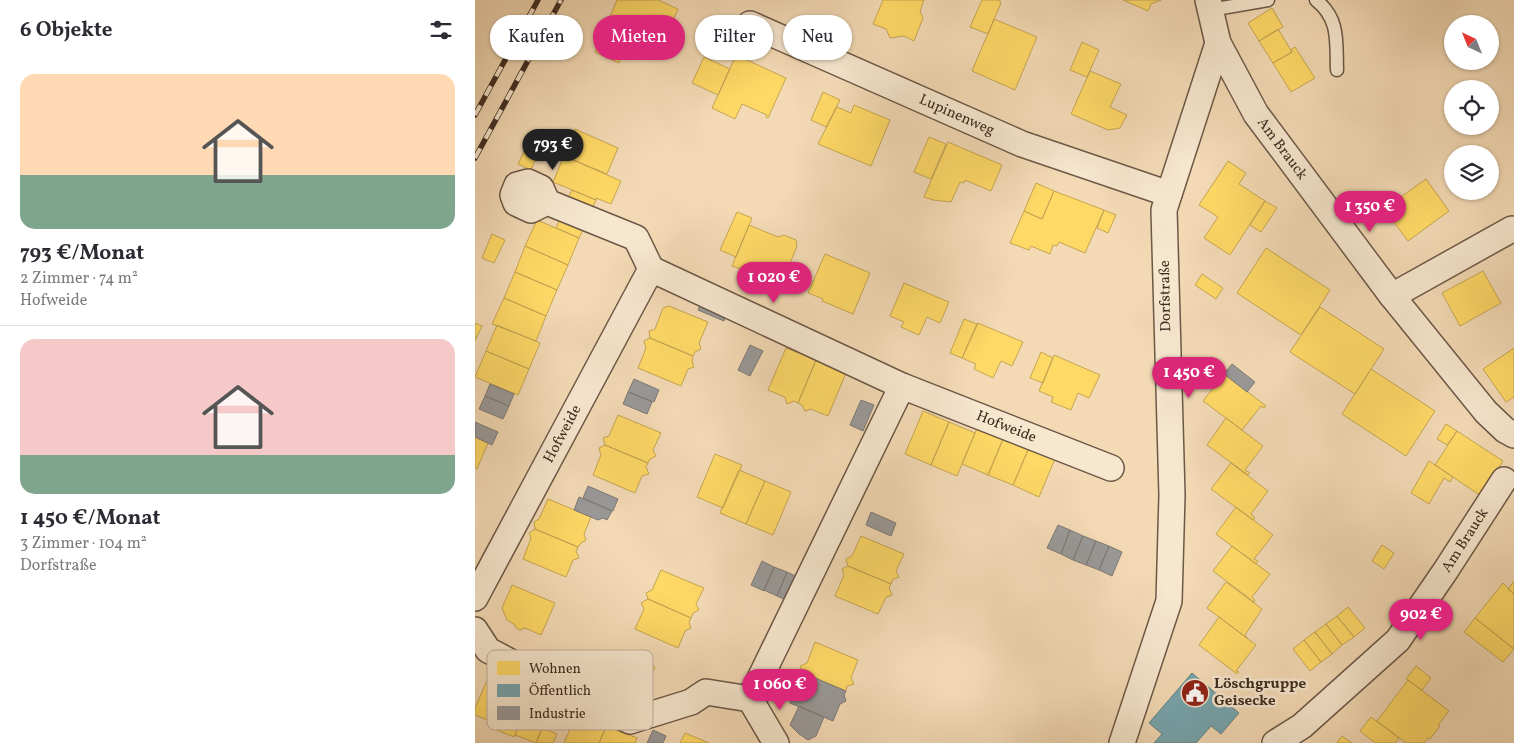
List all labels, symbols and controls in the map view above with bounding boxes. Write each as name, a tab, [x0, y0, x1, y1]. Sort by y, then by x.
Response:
chip: Kaufen	[490, 15, 583, 60]
chip: Mieten	[593, 15, 685, 60]
chip: Filter	[695, 15, 773, 60]
chip: Neu	[783, 15, 852, 60]
north arrow	[1444, 15, 1499, 70]
map controls	[1444, 15, 1499, 200]
text: 6 Objekte	[20, 16, 113, 45]
icon: filters	[427, 16, 455, 44]
button: locate	[1444, 80, 1499, 135]
street label: Lupinenweg	[916, 89, 998, 141]
icon: home	[193, 106, 283, 196]
street label: Am Brauck	[1252, 113, 1312, 184]
pin: 793 €	[518, 128, 588, 171]
text: 793 €	[533, 134, 573, 156]
button: layers	[1444, 145, 1499, 200]
pin: 1 350 €	[1324, 190, 1416, 233]
text: 1 350 €	[1345, 196, 1395, 218]
text: 793 €/Monat	[20, 239, 144, 268]
street label: Dorfstraße	[1155, 260, 1177, 332]
pin: 1 020 €	[728, 262, 820, 304]
text: 1 020 €	[748, 267, 800, 289]
text: 2 Zimmer · 74 m²	[20, 268, 138, 290]
text: Hofweide	[20, 290, 87, 312]
pin: 1 450 €	[1143, 356, 1235, 399]
text: 1 450 €	[1163, 362, 1215, 384]
icon: home	[193, 372, 283, 462]
street label: Hofweide	[539, 401, 587, 467]
street label: Hofweide	[973, 406, 1039, 448]
text: 1 450 €/Monat	[20, 504, 160, 533]
street label: Am Brauck	[1437, 504, 1494, 577]
text: 3 Zimmer · 104 m²	[20, 533, 147, 555]
text: Dorfstraße	[20, 555, 97, 577]
pin: 902 €	[1386, 598, 1456, 641]
text: 902 €	[1400, 604, 1442, 626]
legend	[487, 650, 653, 730]
text: Wohnen	[529, 660, 581, 679]
pin: 1 060 €	[734, 668, 826, 711]
text: 1 060 €	[753, 674, 807, 696]
place label: Löschgruppe Geisecke	[1214, 674, 1306, 712]
public building icon: Löschgruppe Geisecke	[1180, 678, 1210, 708]
text: Öffentlich	[529, 682, 591, 701]
text: Industrie	[529, 705, 586, 724]

